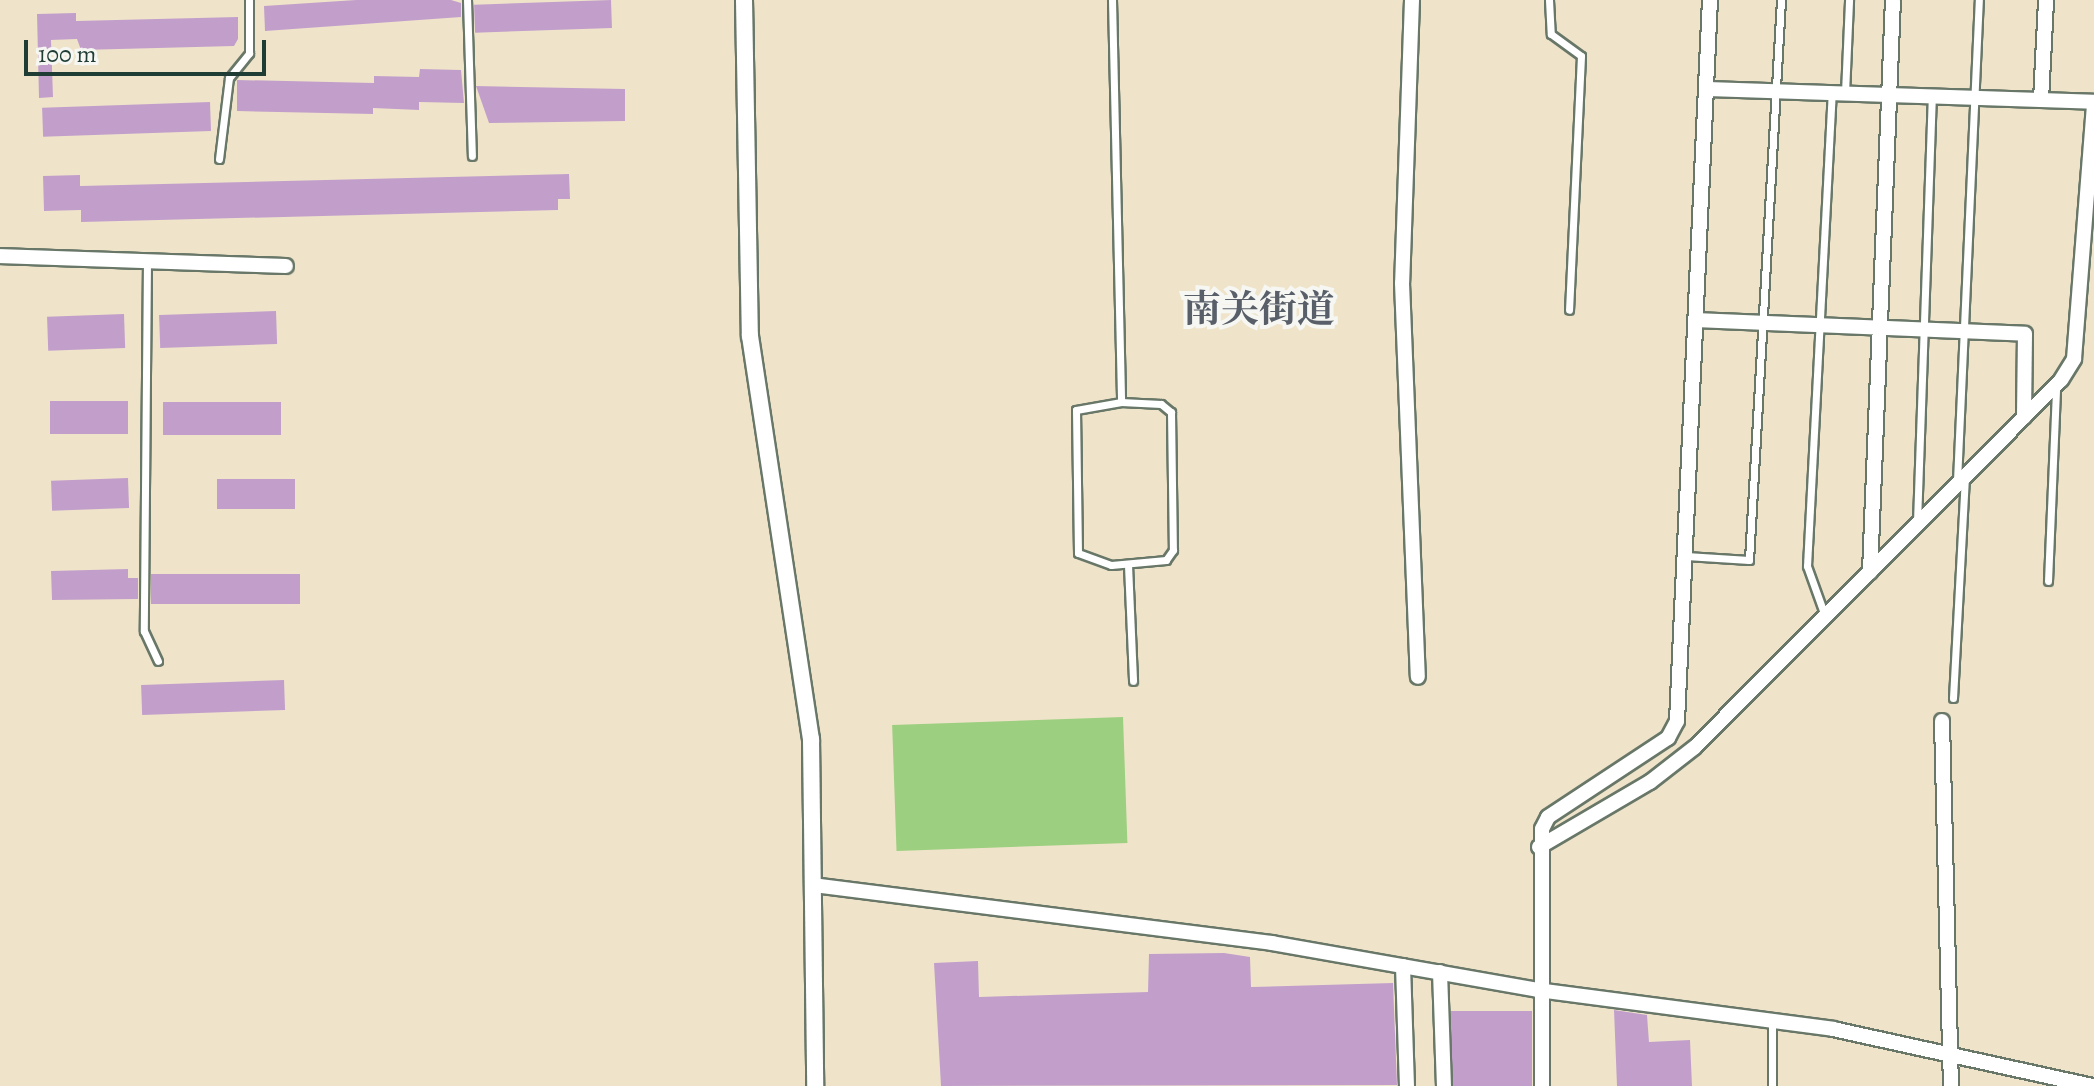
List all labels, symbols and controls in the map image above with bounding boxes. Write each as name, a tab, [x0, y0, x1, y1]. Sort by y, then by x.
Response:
scale bar	[28, 24, 270, 74]
text: 100 m	[38, 38, 97, 70]
district label: 南关街道	[1183, 287, 1335, 333]

